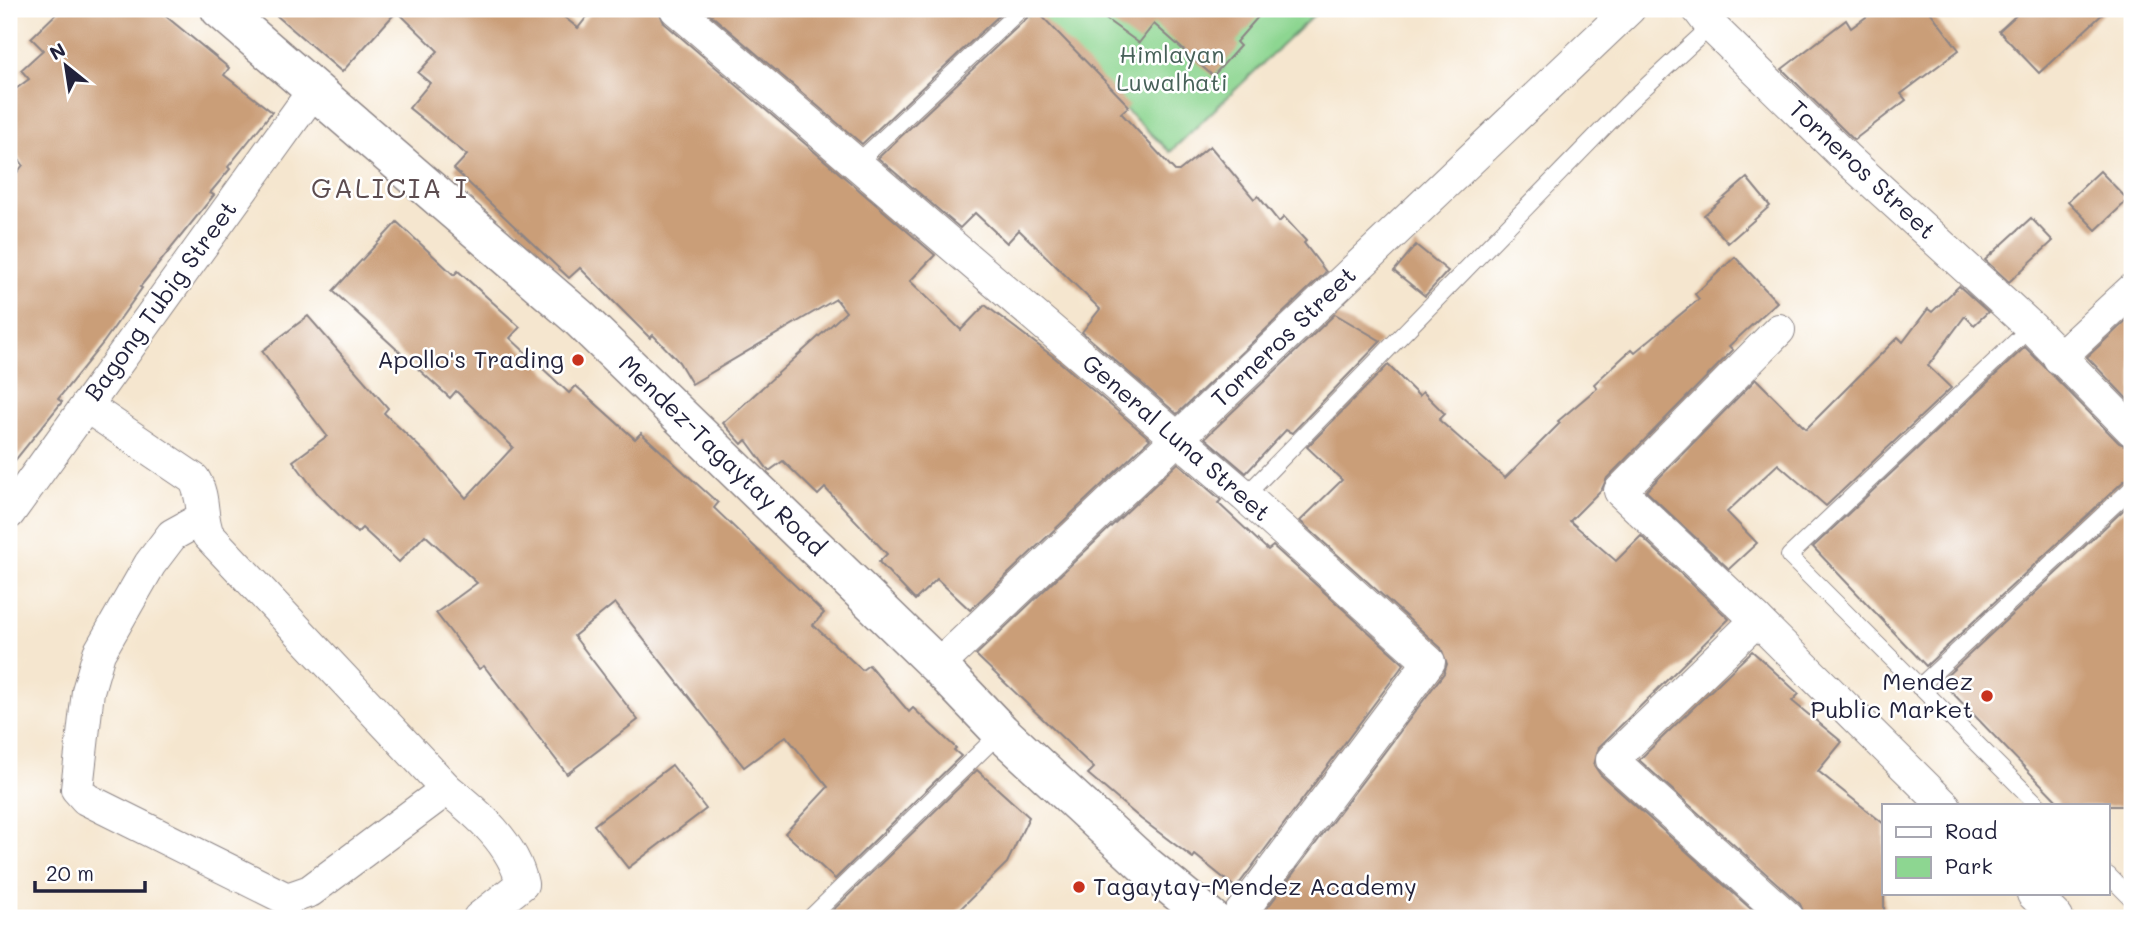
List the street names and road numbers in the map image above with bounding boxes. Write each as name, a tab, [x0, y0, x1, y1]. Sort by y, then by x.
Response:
street label: Torneros Street	[1783, 93, 1943, 245]
street label: Bagong Tubig Street	[77, 194, 243, 406]
street label: Torneros Street	[1204, 259, 1362, 413]
street label: General Luna Street	[1076, 347, 1278, 527]
street label: Mendez-Tagaytay Road	[613, 348, 833, 562]

